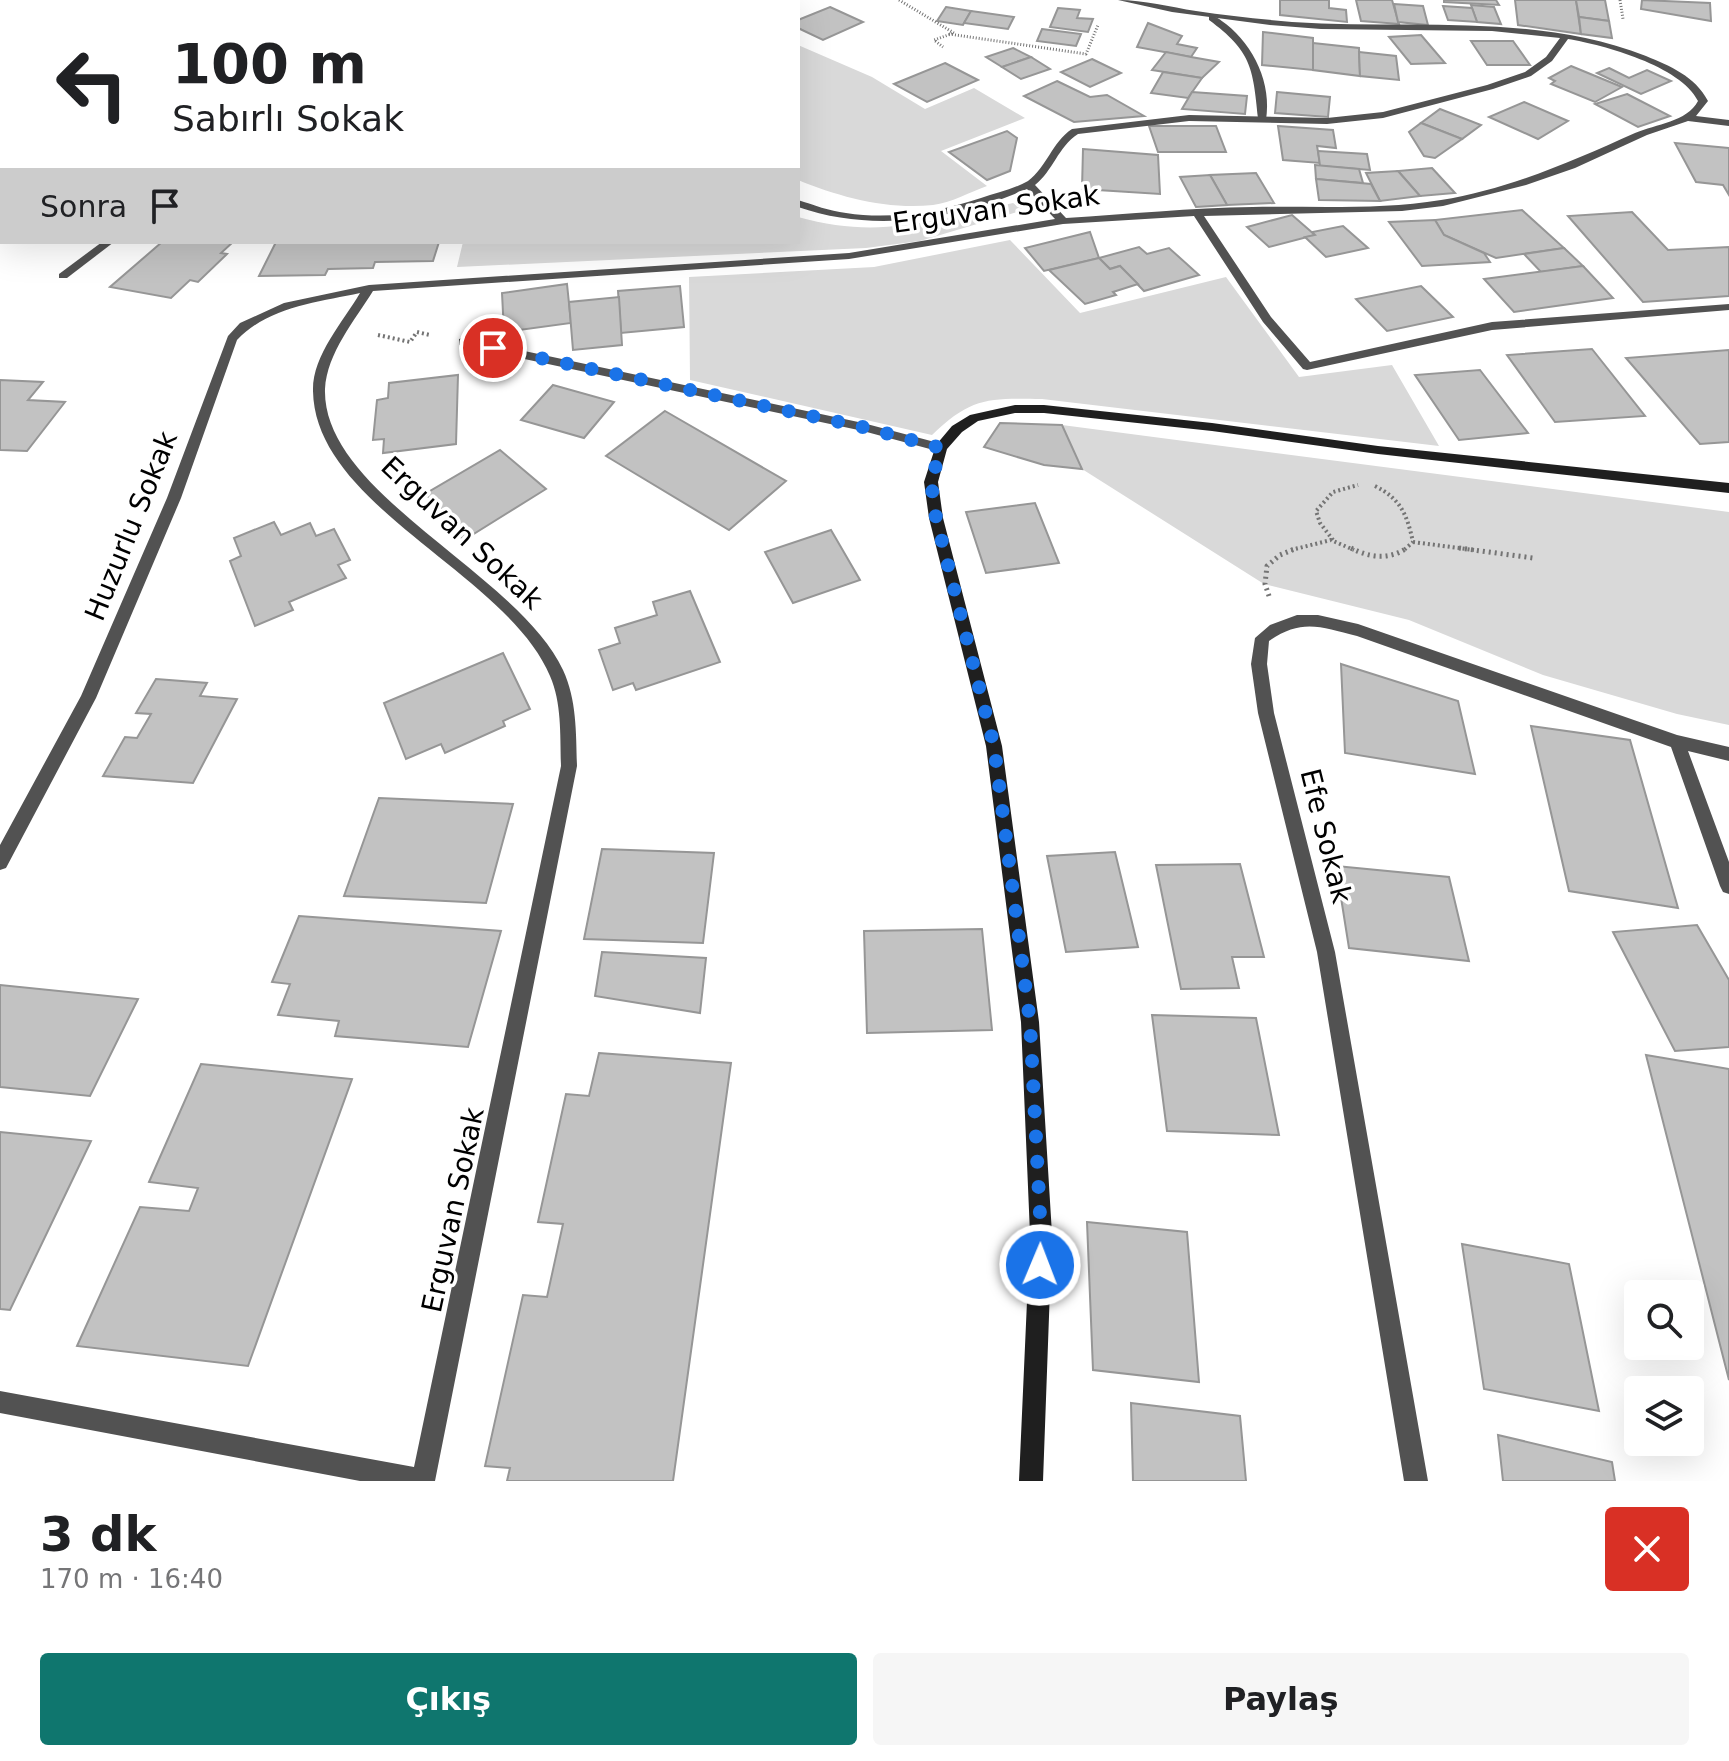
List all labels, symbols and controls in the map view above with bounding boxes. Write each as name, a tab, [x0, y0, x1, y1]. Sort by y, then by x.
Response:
text: 100 m	[172, 31, 367, 96]
icon: left	[40, 32, 144, 136]
text: Sabırlı Sokak	[172, 98, 404, 139]
street label: Erguvan Sokak	[890, 178, 1102, 240]
icon: arrive	[143, 184, 187, 228]
text: Sonra	[40, 189, 127, 224]
pin	[459, 314, 527, 382]
icon: arrive	[471, 326, 515, 370]
street label: Huzurlu Sokak	[78, 426, 184, 625]
street label: Erguvan Sokak	[374, 450, 550, 617]
street label: Efe Sokak	[1293, 765, 1359, 908]
street label: Erguvan Sokak	[415, 1104, 491, 1315]
position arrow	[998, 1223, 1082, 1307]
map controls	[1624, 1280, 1704, 1456]
button: search	[1624, 1280, 1704, 1360]
button: layers	[1624, 1376, 1704, 1456]
text: 3 dk	[40, 1506, 156, 1562]
button: close	[1605, 1507, 1689, 1591]
text: 170 m · 16:40	[40, 1564, 223, 1594]
button: Çıkış	[40, 1653, 857, 1745]
button: Paylaş	[873, 1653, 1689, 1745]

